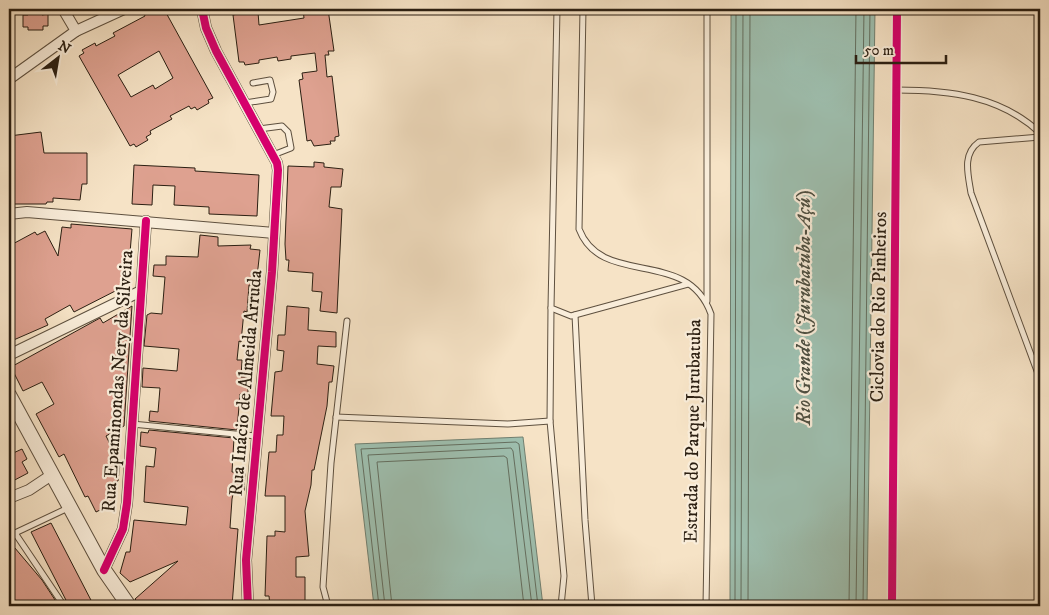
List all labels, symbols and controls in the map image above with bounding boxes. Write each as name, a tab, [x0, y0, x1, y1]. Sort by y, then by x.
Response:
north arrow	[32, 32, 82, 82]
scale bar	[856, 32, 946, 64]
text: N	[55, 37, 74, 59]
text: 50 m	[864, 41, 894, 60]
water label: Rio Grande (Jurubatuba-Açú)	[792, 190, 817, 426]
street label: Ciclovia do Rio Pinheiros	[866, 211, 892, 403]
street label: Rua Epaminondas Nery da Silveira	[97, 249, 139, 513]
street label: Rua Inácio de Almeida Arruda	[225, 269, 267, 497]
street label: Estrada do Parque Jurubatuba	[680, 319, 707, 543]

